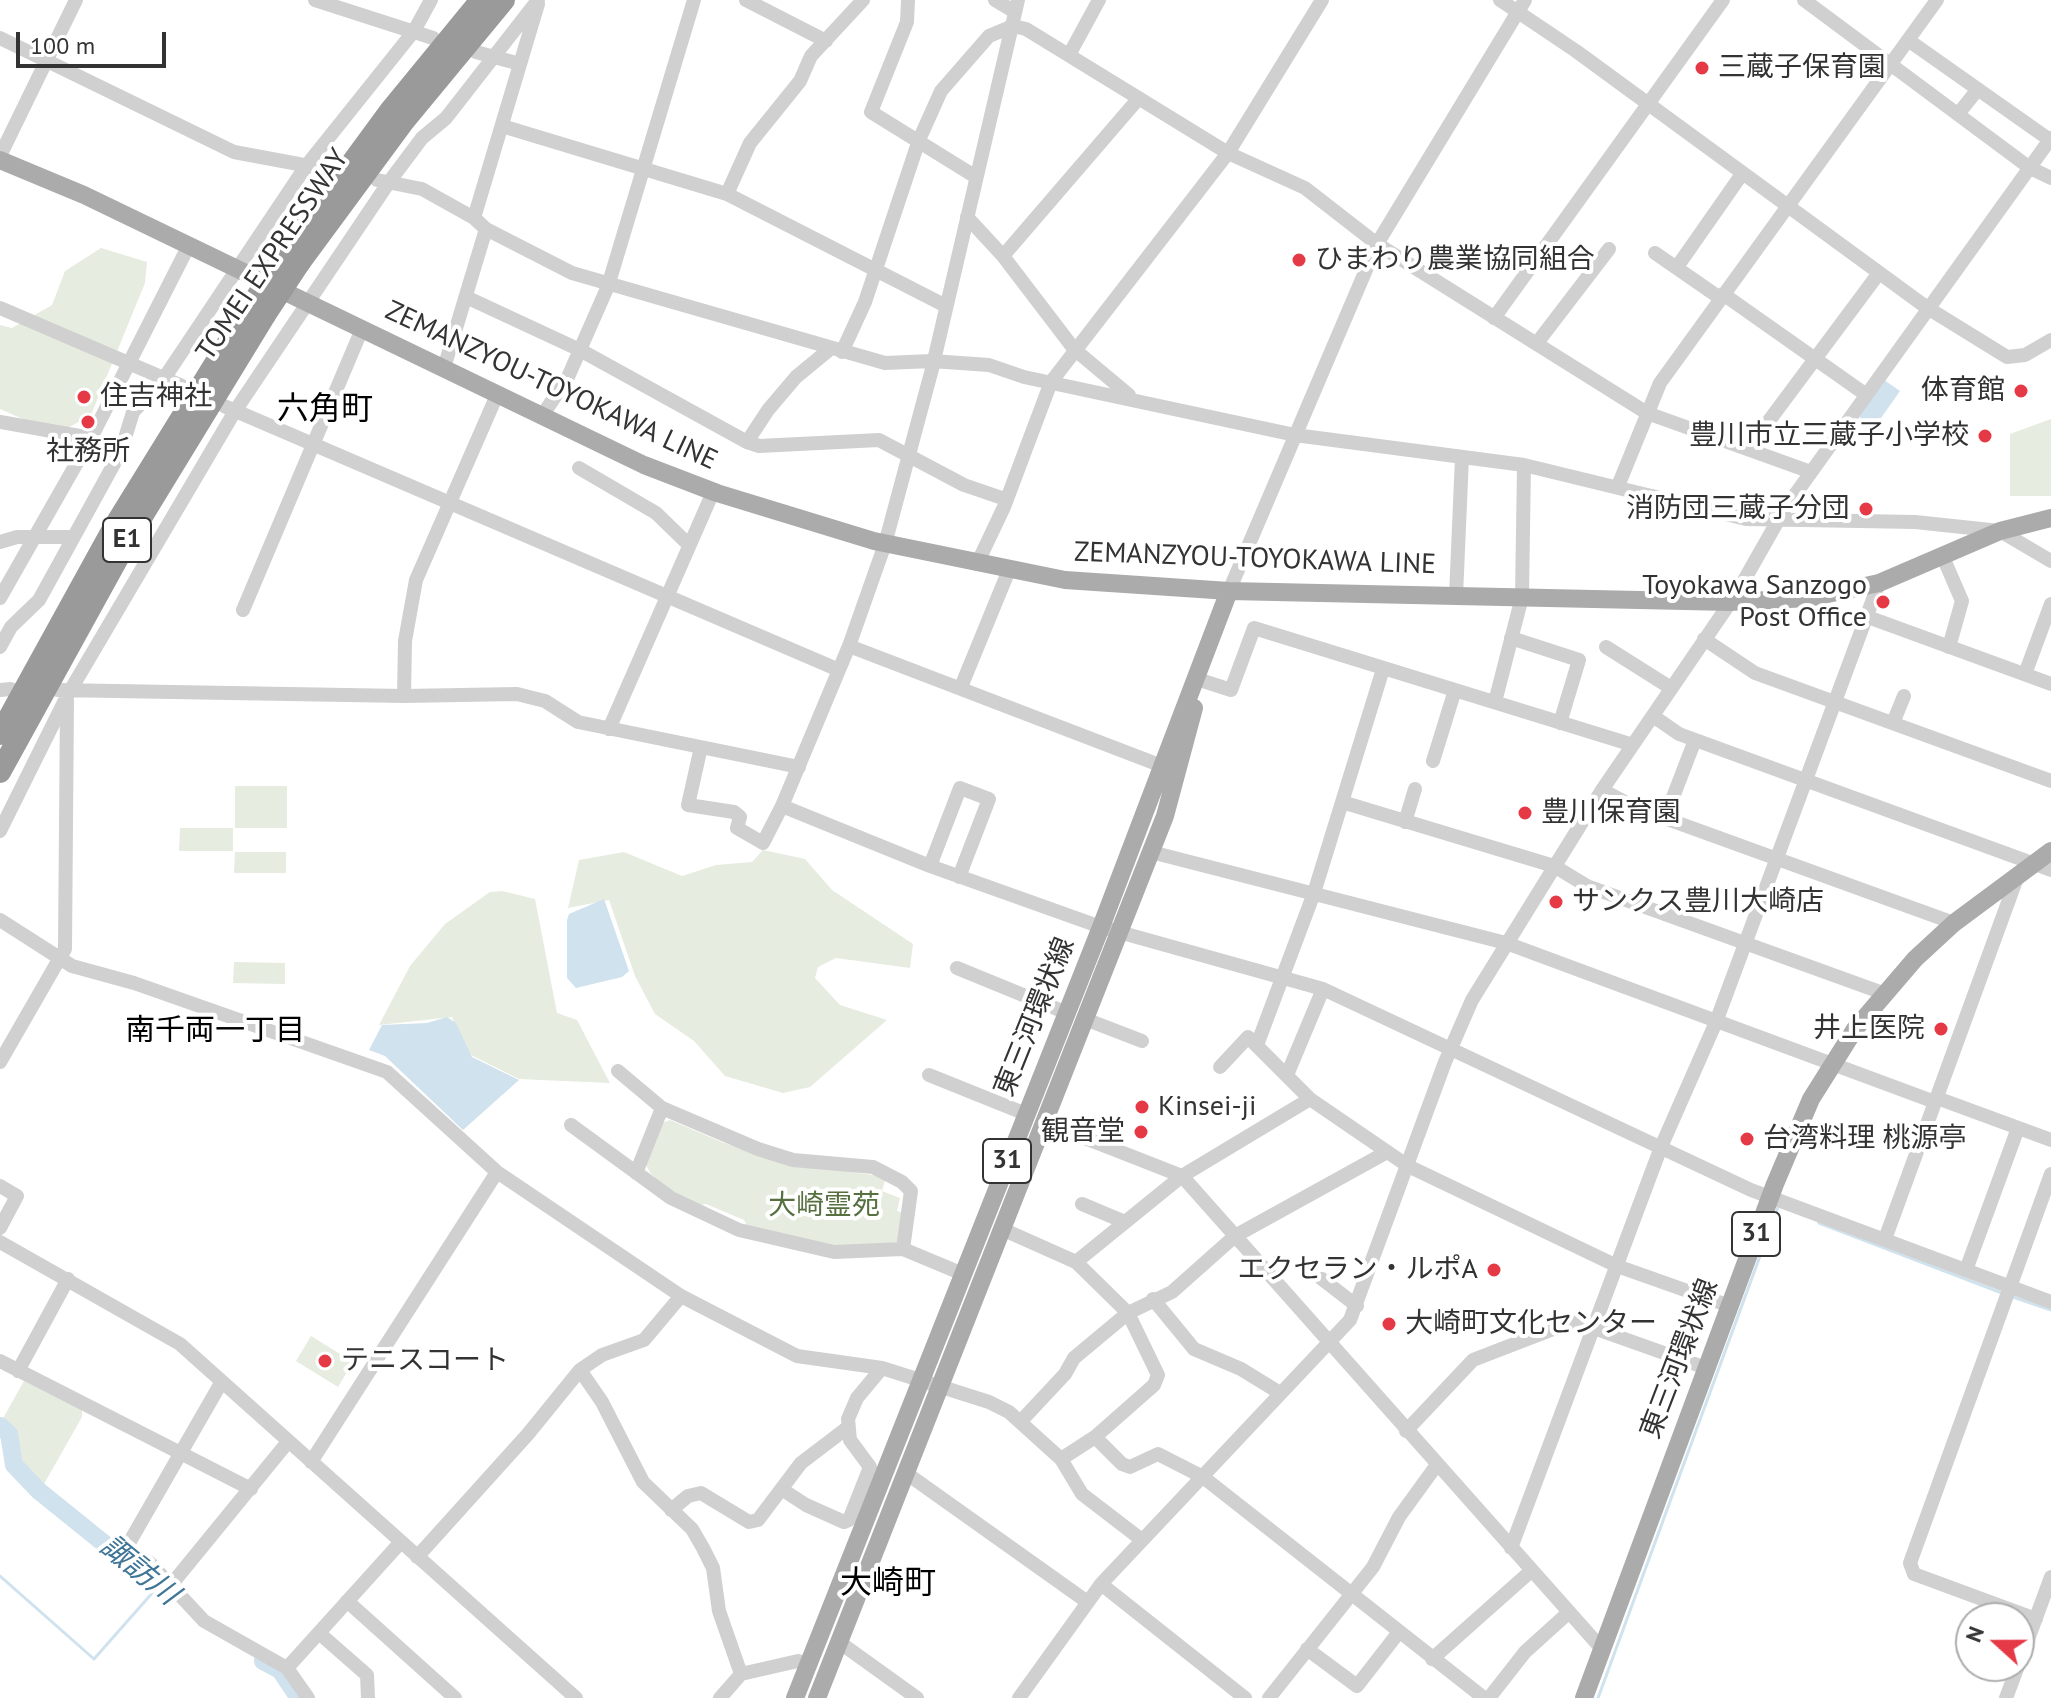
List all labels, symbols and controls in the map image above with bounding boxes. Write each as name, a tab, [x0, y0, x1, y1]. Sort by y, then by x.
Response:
scale bar	[20, 16, 170, 66]
text: 100 m	[30, 30, 95, 61]
place label: 三蔵子保育園	[1718, 51, 1886, 85]
marker: 三蔵子保育園	[1693, 59, 1711, 77]
street label: TOMEI EXPRESSWAY	[190, 143, 356, 367]
place label: ひまわり農業協同組合	[1315, 243, 1595, 277]
marker: ひまわり農業協同組合	[1290, 251, 1308, 269]
street label: ZEMANZYOU-TOYOKAWA LINE	[380, 294, 722, 478]
place label: 体育館	[1921, 374, 2005, 408]
place label: 住吉神社	[100, 380, 212, 414]
marker: 体育館	[2012, 382, 2030, 400]
marker: 住吉神社	[75, 388, 93, 406]
district label: 六角町	[277, 391, 373, 429]
marker: 社務所	[79, 413, 97, 431]
place label: 豊川市立三蔵子小学校	[1689, 419, 1969, 453]
marker: 豊川市立三蔵子小学校	[1976, 427, 1994, 445]
place label: 社務所	[46, 435, 130, 469]
place label: 消防団三蔵子分団	[1626, 492, 1850, 526]
marker: 消防団三蔵子分団	[1857, 500, 1875, 518]
road number: E1	[103, 518, 151, 562]
street label: ZEMANZYOU-TOYOKAWA LINE	[1073, 536, 1437, 582]
place label: Toyokawa Sanzogo Post Office	[1642, 569, 1867, 635]
marker: Toyokawa Sanzogo Post Office	[1874, 593, 1892, 611]
place label: 豊川保育園	[1541, 796, 1681, 830]
marker: 豊川保育園	[1516, 804, 1534, 822]
place label: サンクス豊川大崎店	[1572, 885, 1824, 919]
marker: サンクス豊川大崎店	[1547, 893, 1565, 911]
street label: 東三河環状線	[988, 933, 1082, 1101]
place label: 井上医院	[1813, 1012, 1925, 1046]
district label: 南千両一丁目	[125, 1013, 305, 1049]
marker: 井上医院	[1932, 1020, 1950, 1038]
place label: Kinsei-ji	[1158, 1090, 1256, 1124]
marker: Kinsei-ji	[1133, 1098, 1151, 1116]
place label: 観音堂	[1041, 1115, 1125, 1149]
place label: 台湾料理 桃源亭	[1763, 1122, 1966, 1156]
marker: 観音堂	[1132, 1123, 1150, 1141]
marker: 台湾料理 桃源亭	[1738, 1130, 1756, 1148]
road number: 31	[983, 1139, 1031, 1183]
park label: 大崎霊苑	[768, 1189, 880, 1223]
road number: 31	[1732, 1212, 1780, 1256]
place label: エクセラン・ルポA	[1238, 1253, 1478, 1287]
marker: エクセラン・ルポA	[1485, 1261, 1503, 1279]
street label: 東三河環状線	[1634, 1275, 1726, 1443]
place label: 大崎町文化センター	[1405, 1307, 1657, 1341]
marker: 大崎町文化センター	[1380, 1315, 1398, 1333]
place label: テニスコート	[341, 1344, 509, 1378]
marker: テニスコート	[316, 1352, 334, 1370]
water label: 諏訪川	[93, 1529, 185, 1613]
district label: 大崎町	[840, 1565, 936, 1603]
north arrow	[1955, 1602, 2035, 1682]
text: N	[1959, 1622, 1990, 1646]

